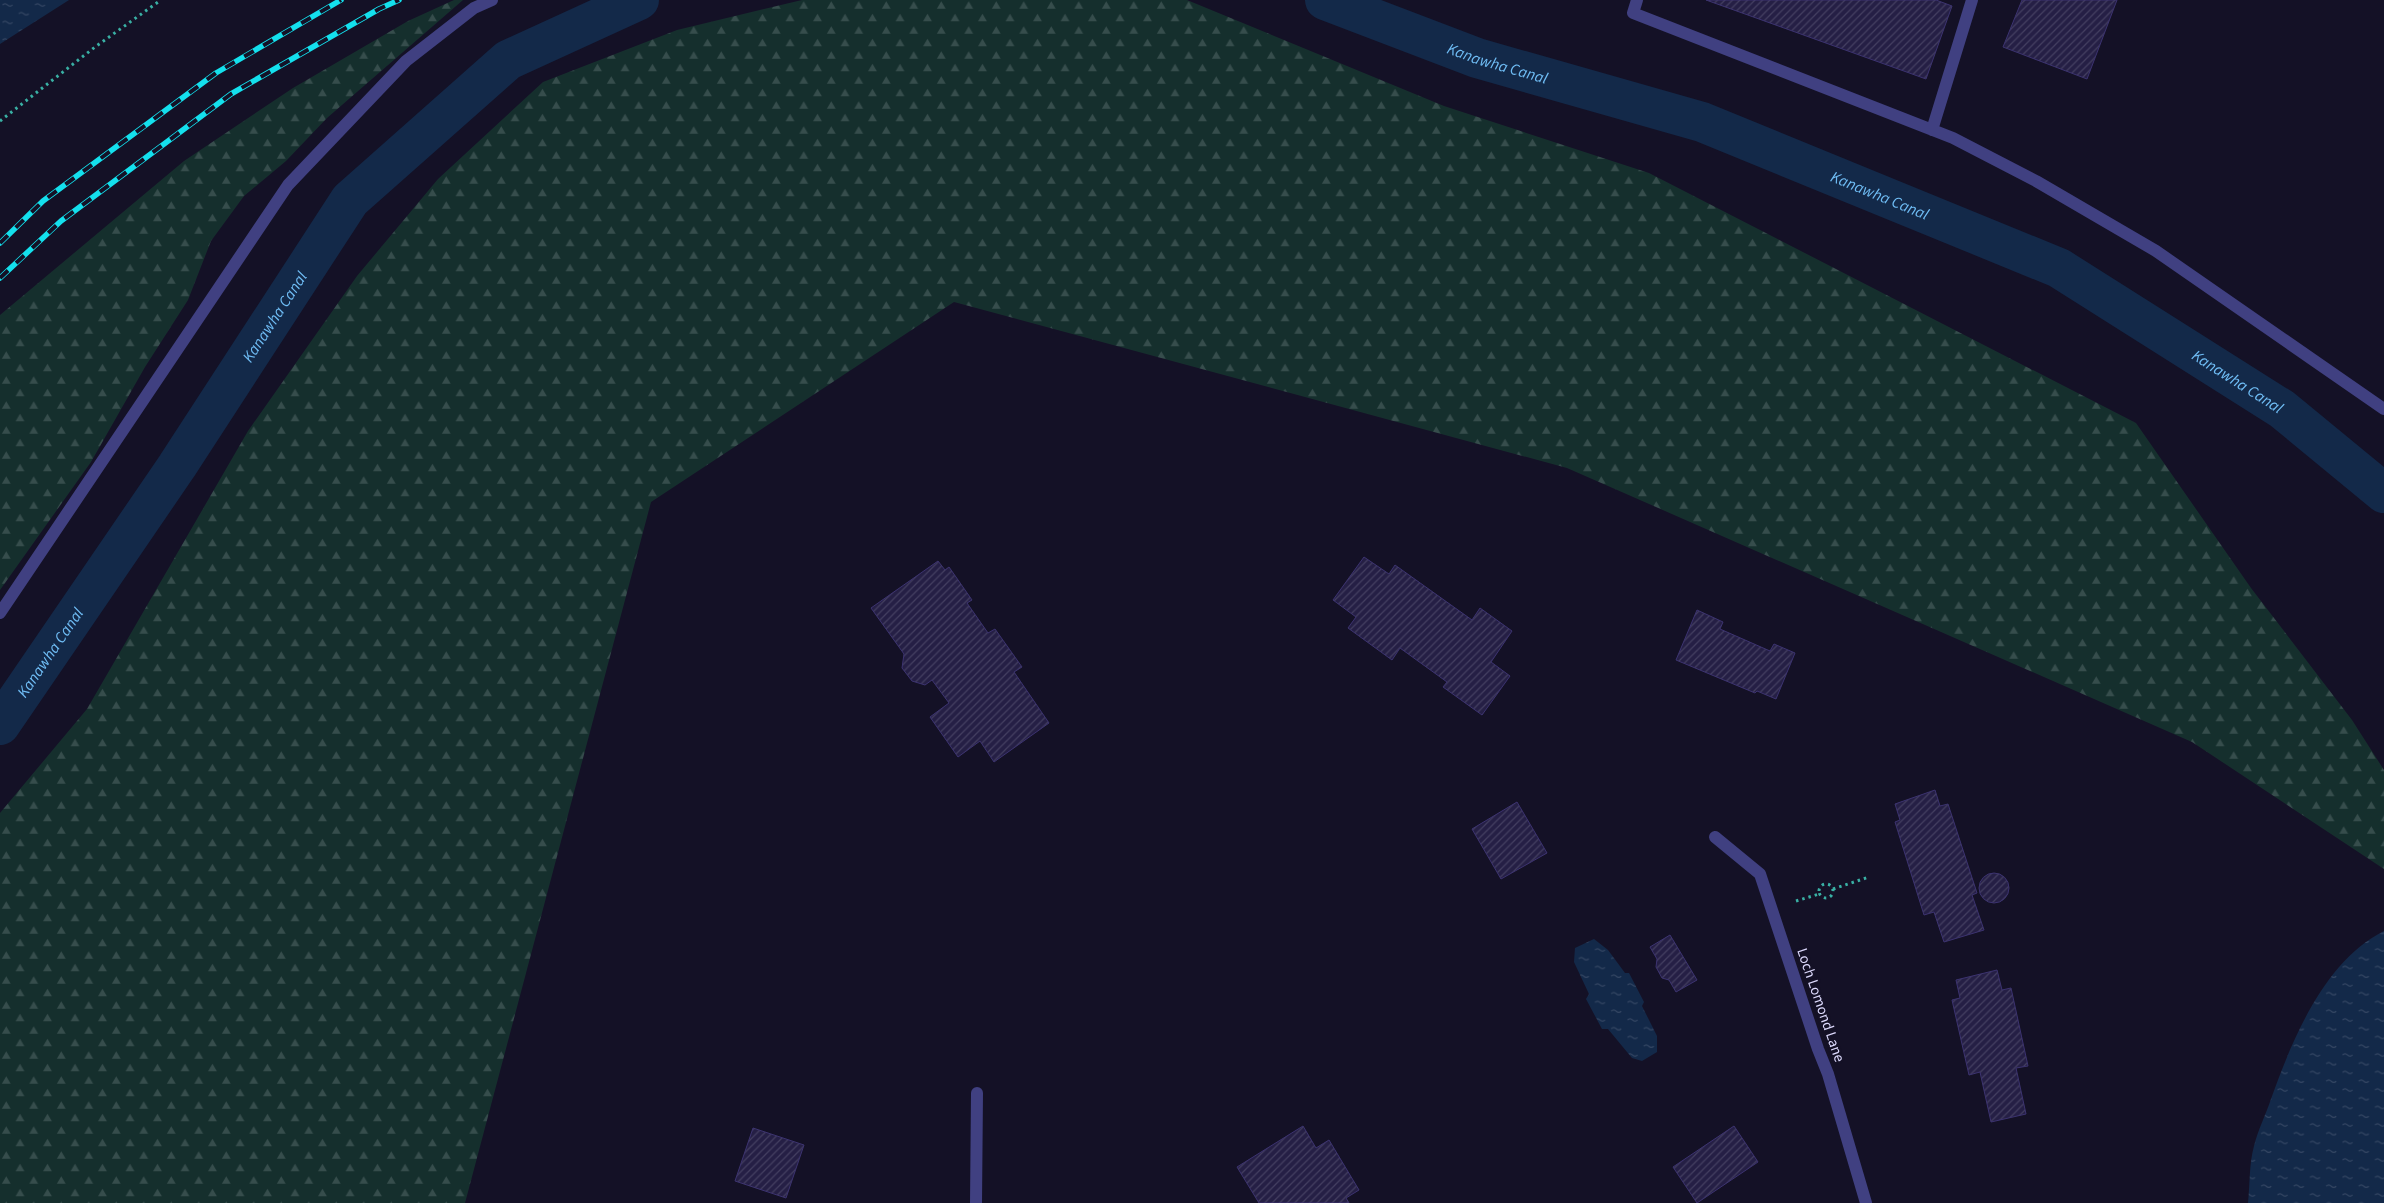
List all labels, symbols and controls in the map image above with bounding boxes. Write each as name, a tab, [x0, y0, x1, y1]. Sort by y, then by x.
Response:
water label: Kanawha Canal	[1444, 38, 1550, 90]
water label: Kanawha Canal	[1827, 166, 1932, 226]
water label: Kanawha Canal	[237, 267, 313, 367]
water label: Kanawha Canal	[2187, 345, 2287, 419]
water label: Kanawha Canal	[12, 604, 89, 702]
street label: Loch Lomond Lane	[1791, 945, 1850, 1065]

